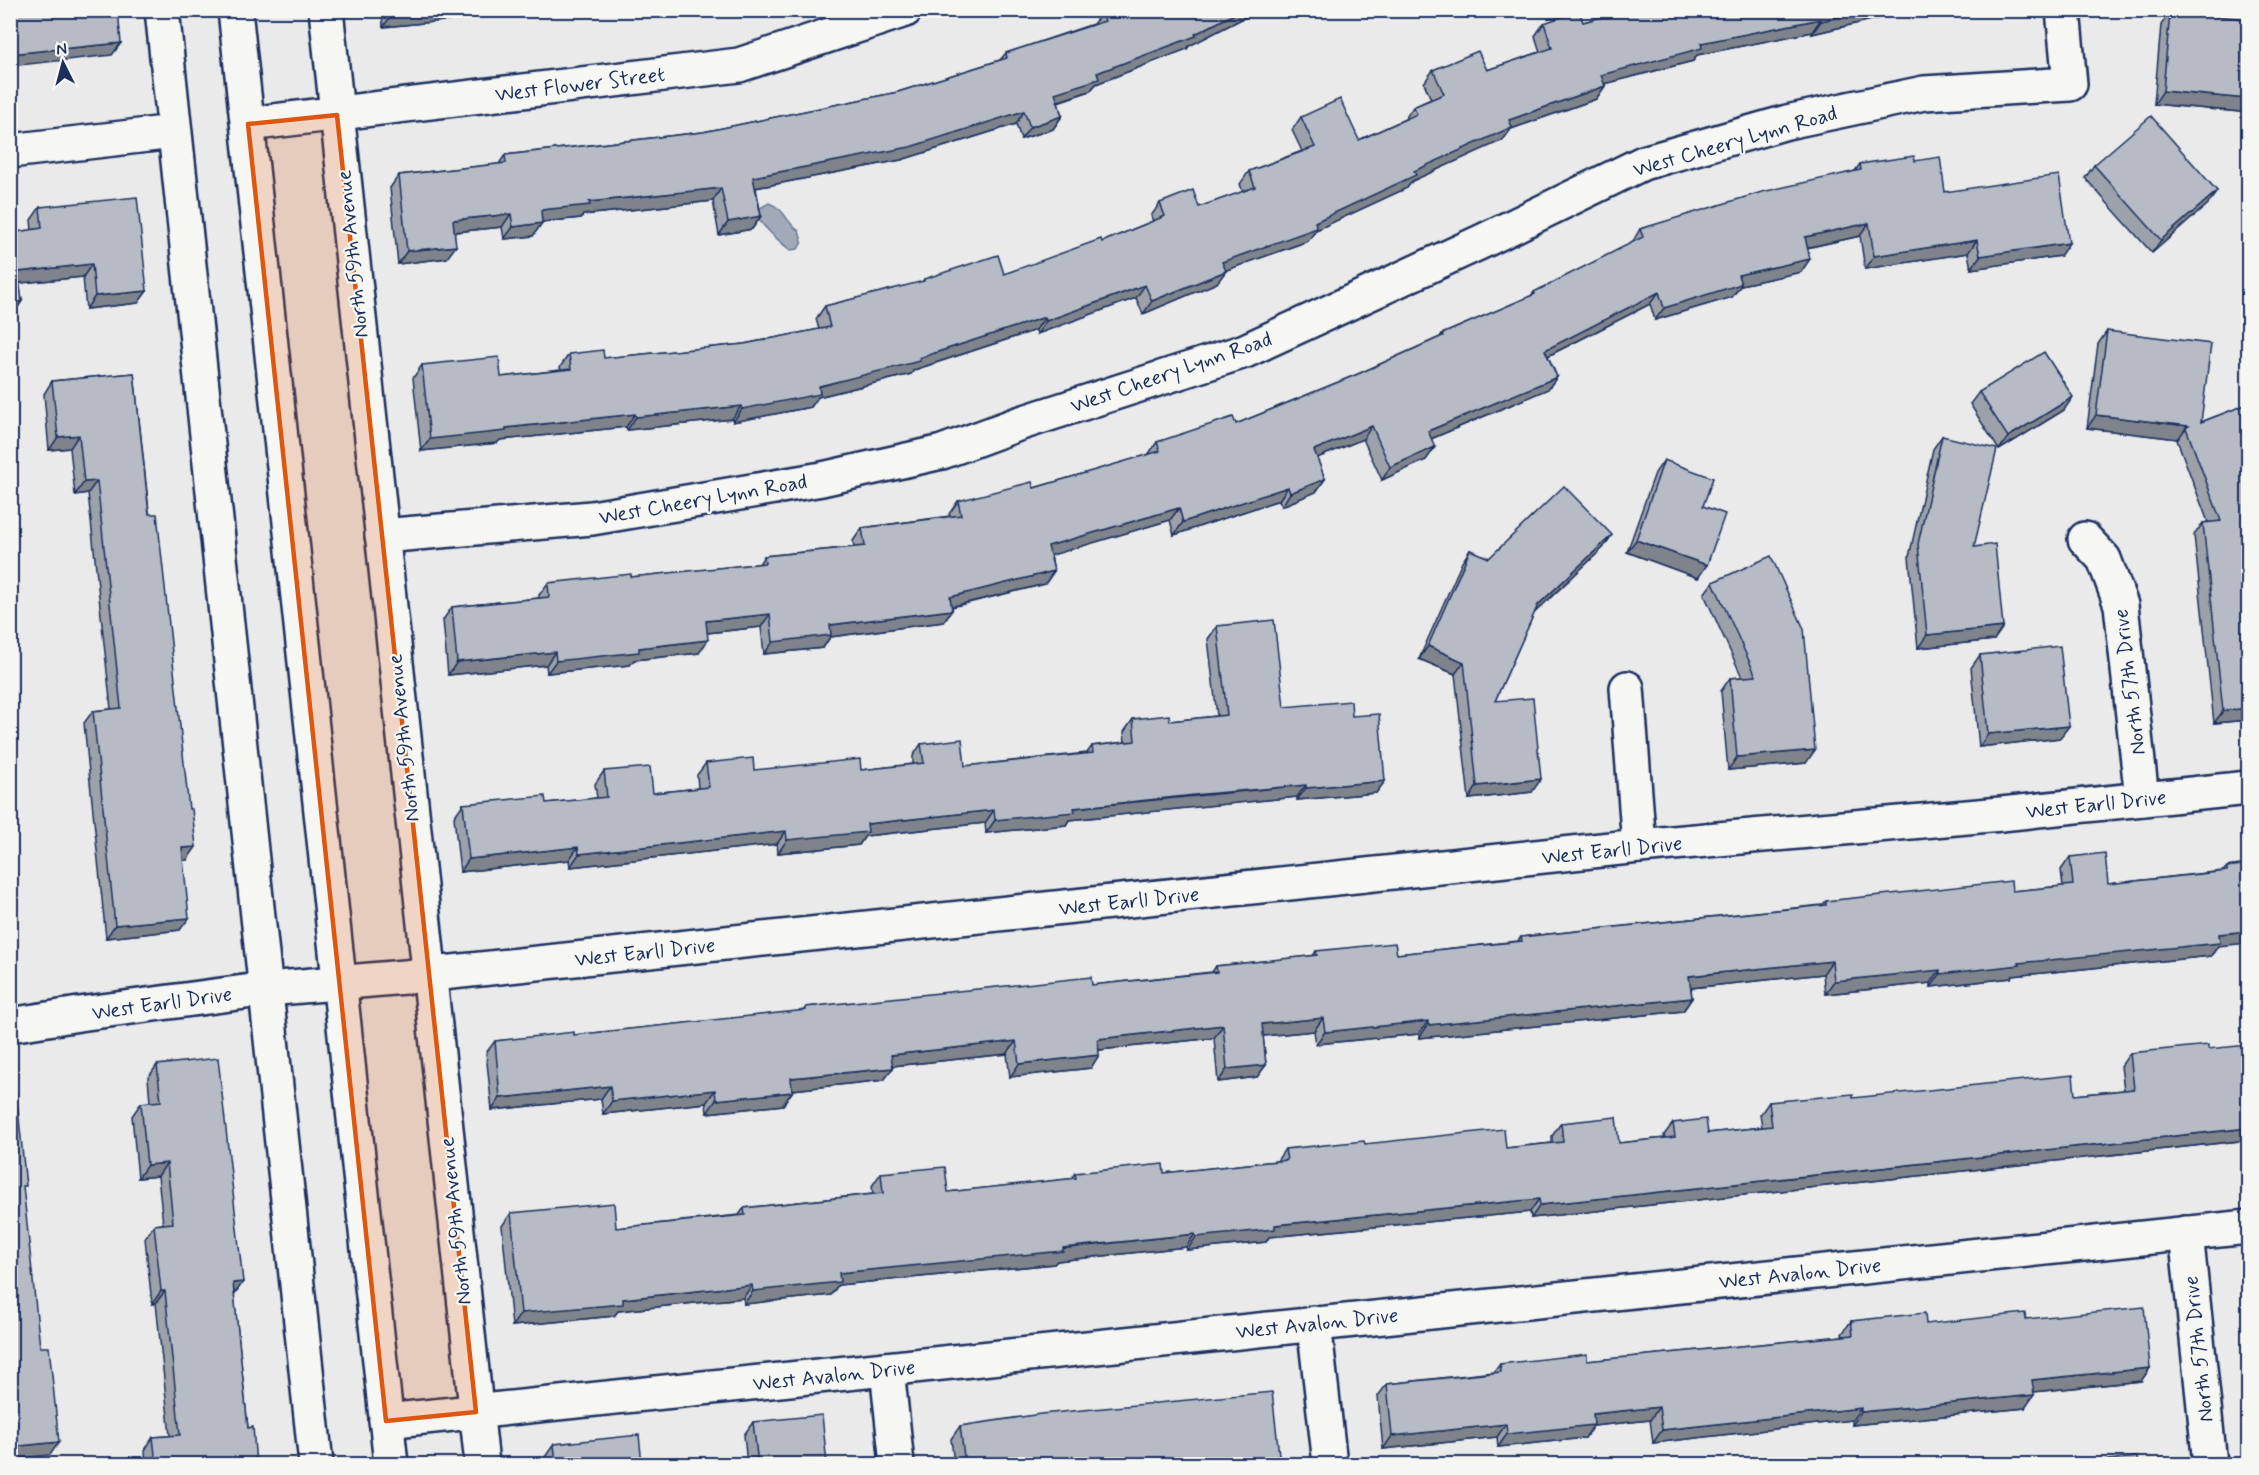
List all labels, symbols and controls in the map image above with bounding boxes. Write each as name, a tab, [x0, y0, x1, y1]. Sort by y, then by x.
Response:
north arrow	[33, 33, 93, 93]
text: N	[55, 39, 68, 61]
street label: West Flower Street	[494, 61, 667, 109]
street label: West Cheery Lynn Road	[1630, 99, 1841, 184]
street label: North 59th Avenue	[330, 169, 376, 339]
street label: West Cheery Lynn Road	[1067, 325, 1276, 421]
street label: West Cheery Lynn Road	[597, 468, 809, 532]
street label: North 57th Drive	[2107, 607, 2153, 757]
street label: North 59th Avenue	[381, 653, 427, 823]
street label: West Earll Drive	[2024, 784, 2168, 826]
street label: West Earll Drive	[1540, 830, 1684, 872]
street label: West Earll Drive	[1057, 881, 1201, 923]
street label: West Earll Drive	[573, 932, 717, 974]
street label: West Earll Drive	[90, 980, 234, 1028]
street label: North 59th Avenue	[433, 1136, 479, 1306]
street label: West Avalon Drive	[1718, 1252, 1883, 1296]
street label: North 57th Drive	[2177, 1274, 2221, 1424]
street label: West Avalon Drive	[1235, 1302, 1400, 1346]
street label: West Avalon Drive	[752, 1354, 917, 1398]

